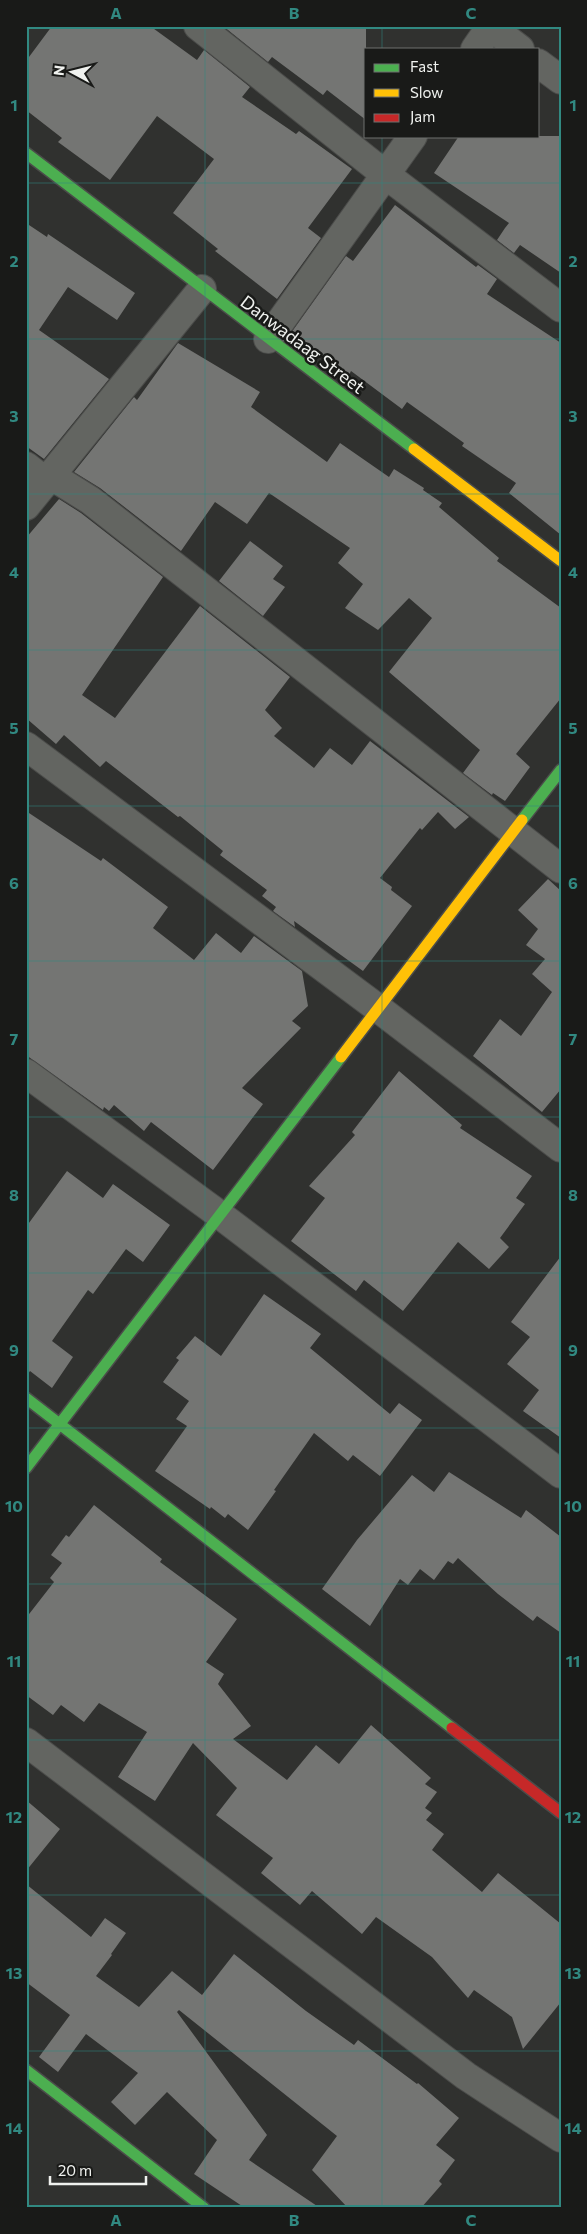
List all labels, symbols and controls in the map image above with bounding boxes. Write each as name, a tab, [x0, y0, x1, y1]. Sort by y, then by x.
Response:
text: A	[110, 3, 122, 22]
text: B	[289, 3, 300, 22]
text: C	[466, 3, 477, 22]
north arrow	[48, 48, 98, 98]
legend	[364, 48, 540, 138]
text: Fast	[410, 57, 439, 75]
text: N	[50, 64, 68, 77]
text: Slow	[410, 83, 443, 101]
text: 1	[10, 95, 18, 114]
text: 1	[569, 95, 577, 114]
text: Jam	[410, 107, 435, 125]
text: 2	[9, 251, 19, 270]
text: 2	[568, 251, 578, 270]
street label: Danwadaag Street	[237, 290, 369, 398]
text: 3	[9, 406, 19, 425]
text: 3	[568, 406, 578, 425]
text: 4	[9, 562, 19, 581]
text: 4	[568, 562, 578, 581]
text: 5	[9, 718, 19, 737]
text: 5	[568, 718, 578, 737]
text: 6	[9, 873, 19, 892]
text: 6	[568, 873, 578, 892]
text: 7	[10, 1029, 19, 1048]
text: 7	[569, 1029, 578, 1048]
text: 8	[9, 1185, 19, 1204]
text: 8	[568, 1185, 578, 1204]
text: 9	[9, 1340, 19, 1359]
text: 9	[568, 1340, 578, 1359]
text: 10	[5, 1496, 23, 1515]
text: 10	[564, 1496, 582, 1515]
text: 11	[7, 1651, 21, 1670]
text: 11	[566, 1651, 580, 1670]
text: 12	[6, 1807, 22, 1826]
text: 12	[565, 1807, 581, 1826]
text: 13	[6, 1963, 22, 1982]
text: 13	[565, 1963, 581, 1982]
text: 14	[5, 2118, 23, 2137]
text: 14	[564, 2118, 582, 2137]
scale bar	[50, 2154, 146, 2186]
text: 20 m	[58, 2161, 92, 2179]
text: A	[110, 2210, 122, 2229]
text: B	[289, 2210, 300, 2229]
text: C	[466, 2210, 477, 2229]

